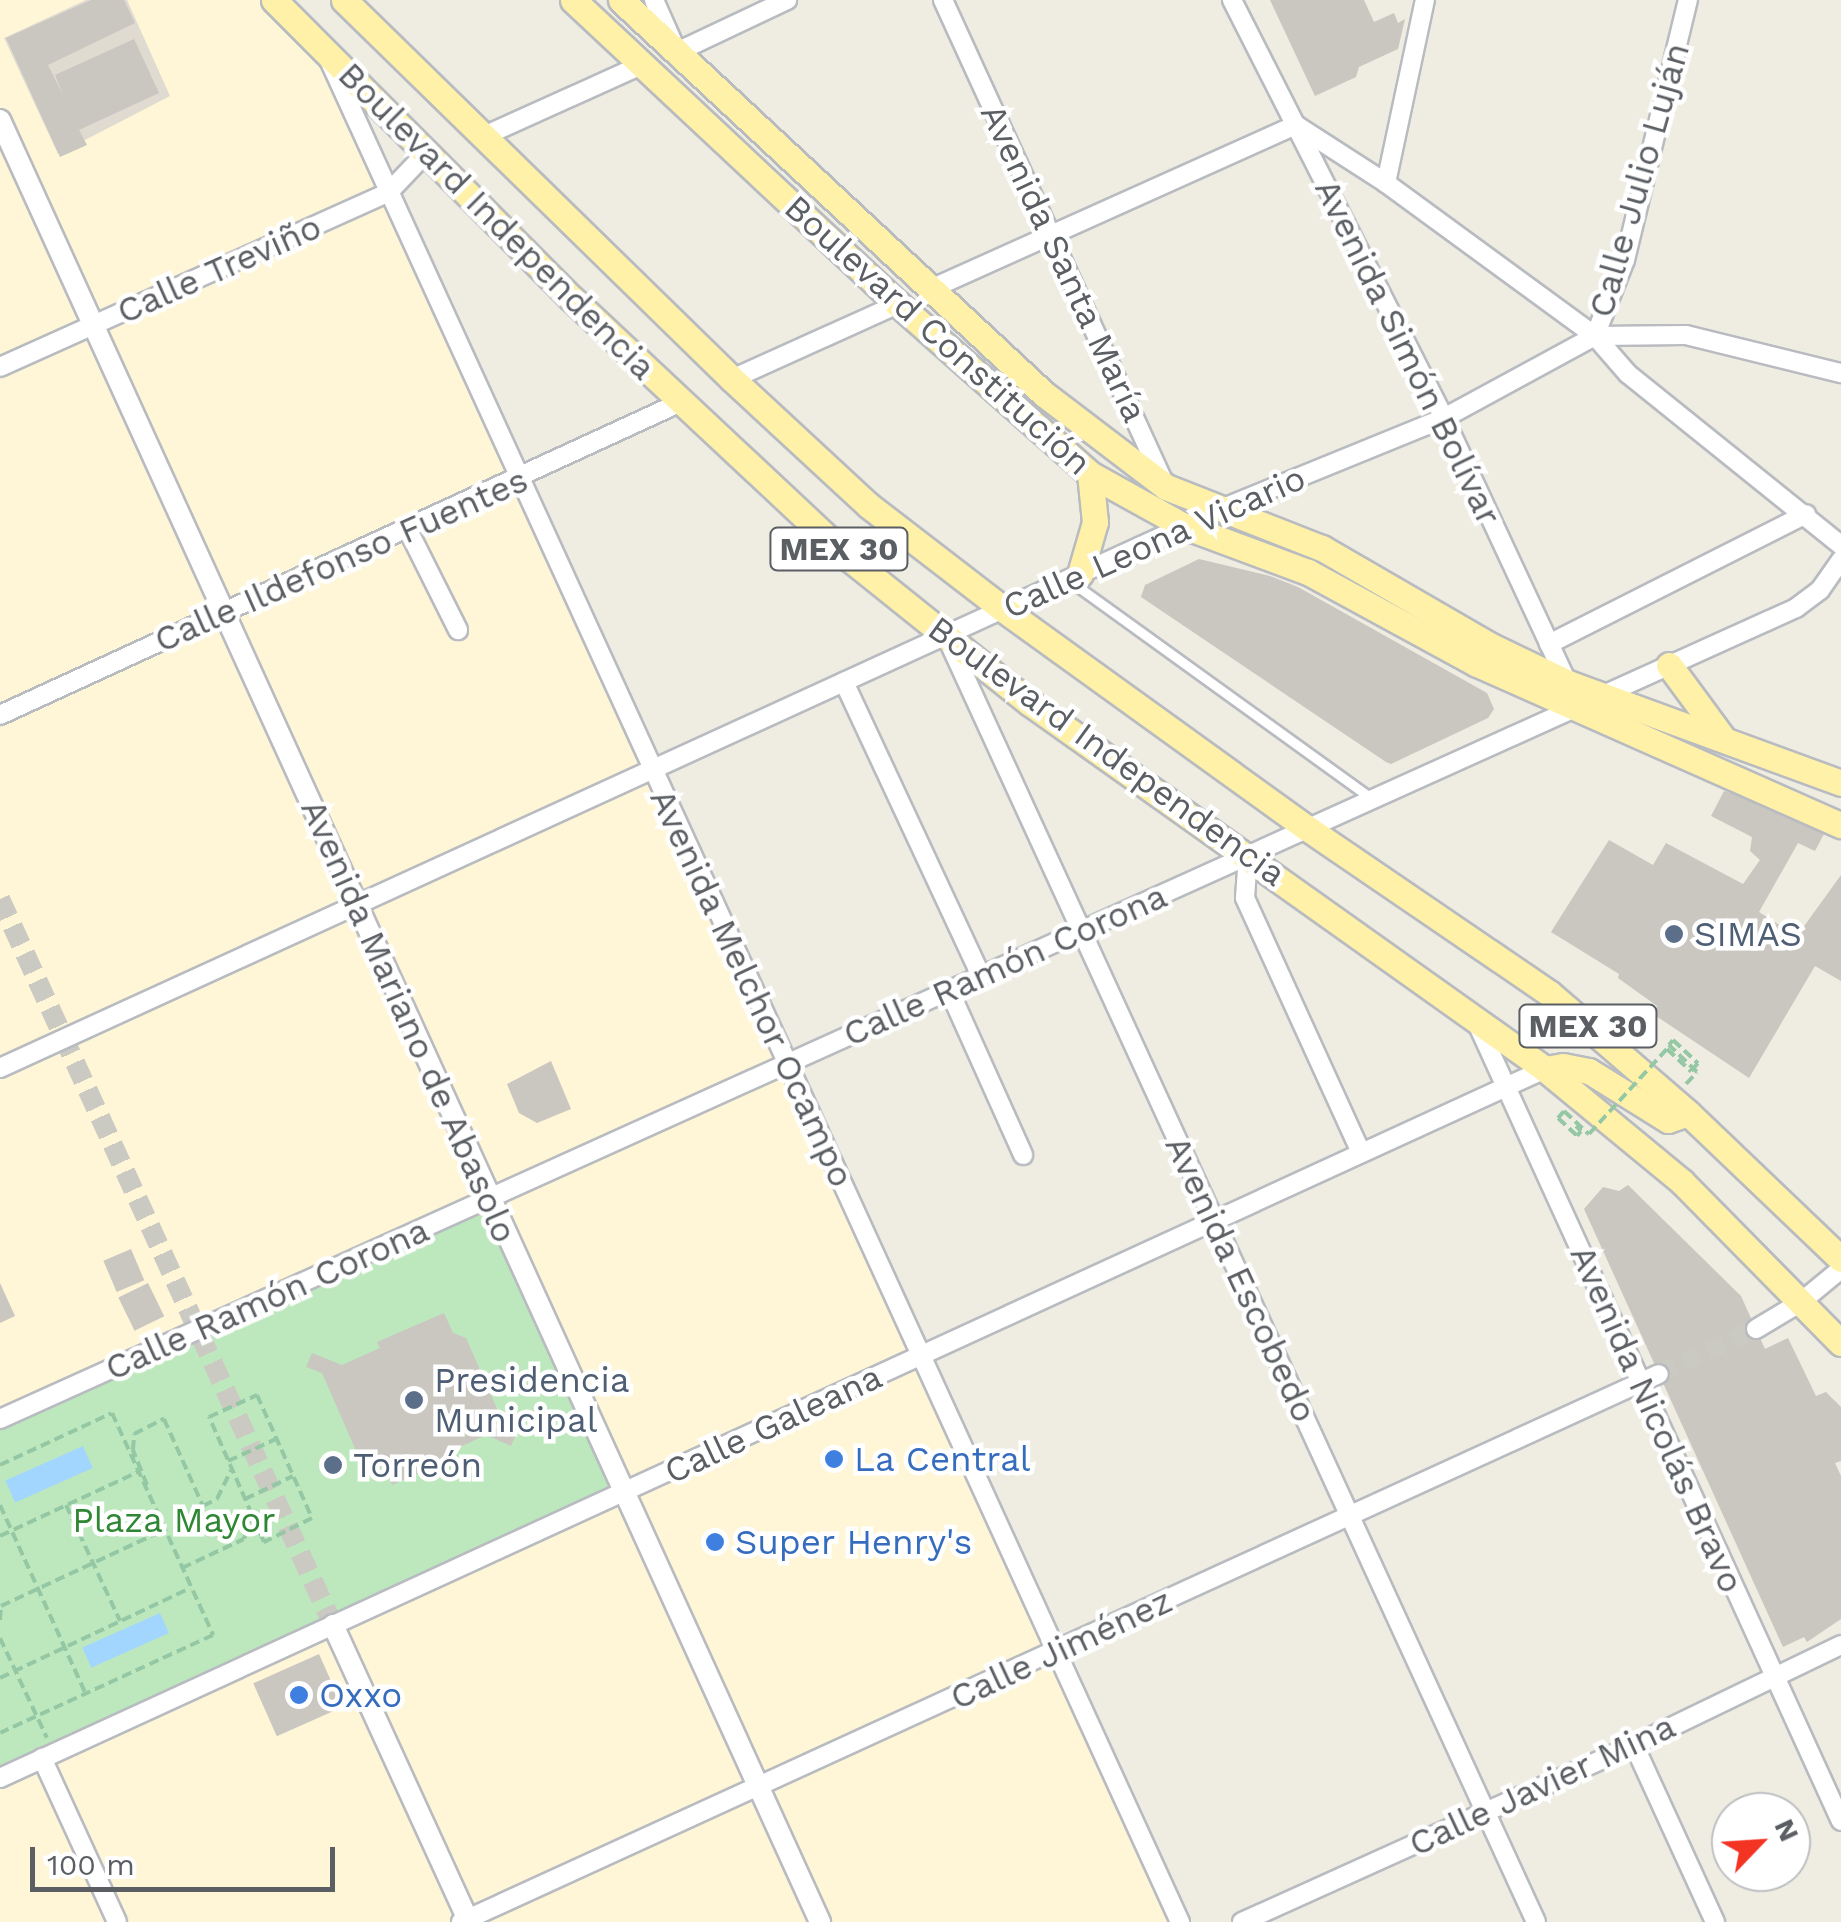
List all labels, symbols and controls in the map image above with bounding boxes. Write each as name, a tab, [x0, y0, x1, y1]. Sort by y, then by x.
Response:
street label: Calle Julio Luján	[1580, 38, 1698, 322]
street label: Boulevard Independencia	[330, 54, 664, 388]
street label: Avenida Santa María	[972, 97, 1156, 429]
street label: Avenida Simón Bolívar	[1306, 172, 1510, 532]
street label: Boulevard Constitución	[776, 186, 1100, 484]
street label: Calle Treviño	[110, 205, 328, 333]
street label: Calle Leona Vicario	[995, 456, 1313, 628]
street label: Calle Ildefonso Fuentes	[148, 459, 534, 661]
road number: MEX 30	[769, 522, 909, 576]
street label: Boulevard Independencia	[920, 607, 1294, 895]
street label: Avenida Melchor Ocampo	[641, 782, 863, 1194]
street label: Avenida Mariano de Abasolo	[292, 792, 526, 1250]
street label: Calle Ramón Corona	[837, 875, 1173, 1055]
place label: SIMAS	[1694, 913, 1802, 955]
marker: SIMAS	[1663, 923, 1685, 945]
road number: MEX 30	[1518, 999, 1658, 1053]
street label: Avenida Escobedo	[1156, 1129, 1326, 1429]
street label: Calle Ramón Corona	[99, 1209, 435, 1389]
street label: Avenida Nicolás Bravo	[1561, 1238, 1753, 1600]
street label: Calle Galeana	[658, 1355, 888, 1493]
place label: Presidencia Municipal	[434, 1359, 630, 1441]
marker: Presidencia Municipal	[403, 1389, 425, 1411]
place label: La Central	[854, 1438, 1031, 1480]
place label: Torreón	[353, 1444, 482, 1486]
marker: La Central	[823, 1448, 845, 1470]
marker: Torreón	[322, 1454, 344, 1476]
park label: Plaza Mayor	[72, 1499, 276, 1541]
place label: Super Henry's	[735, 1521, 973, 1563]
marker: Super Henry's	[704, 1531, 726, 1553]
street label: Calle Jiménez	[943, 1579, 1179, 1719]
place label: Oxxo	[319, 1674, 402, 1716]
marker: Oxxo	[288, 1684, 310, 1706]
street label: Calle Javier Mina	[1402, 1705, 1682, 1865]
north arrow	[1711, 1792, 1811, 1892]
text: N	[1767, 1814, 1806, 1846]
scale bar	[35, 1827, 340, 1889]
text: 100 m	[47, 1847, 135, 1882]

